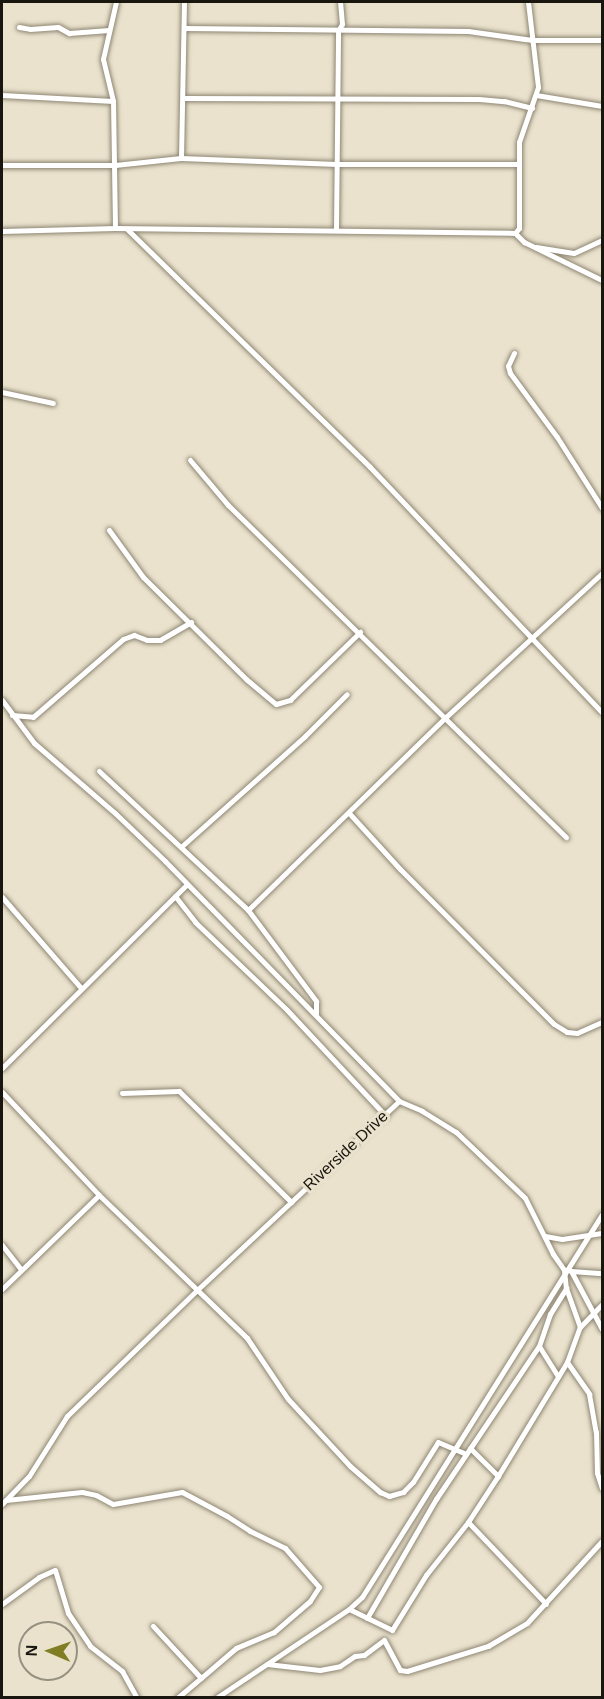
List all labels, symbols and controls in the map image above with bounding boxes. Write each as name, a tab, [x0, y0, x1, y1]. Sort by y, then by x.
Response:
street label: Riverside Drive	[300, 1107, 392, 1195]
north arrow	[18, 1621, 78, 1681]
text: N	[23, 1644, 40, 1656]

